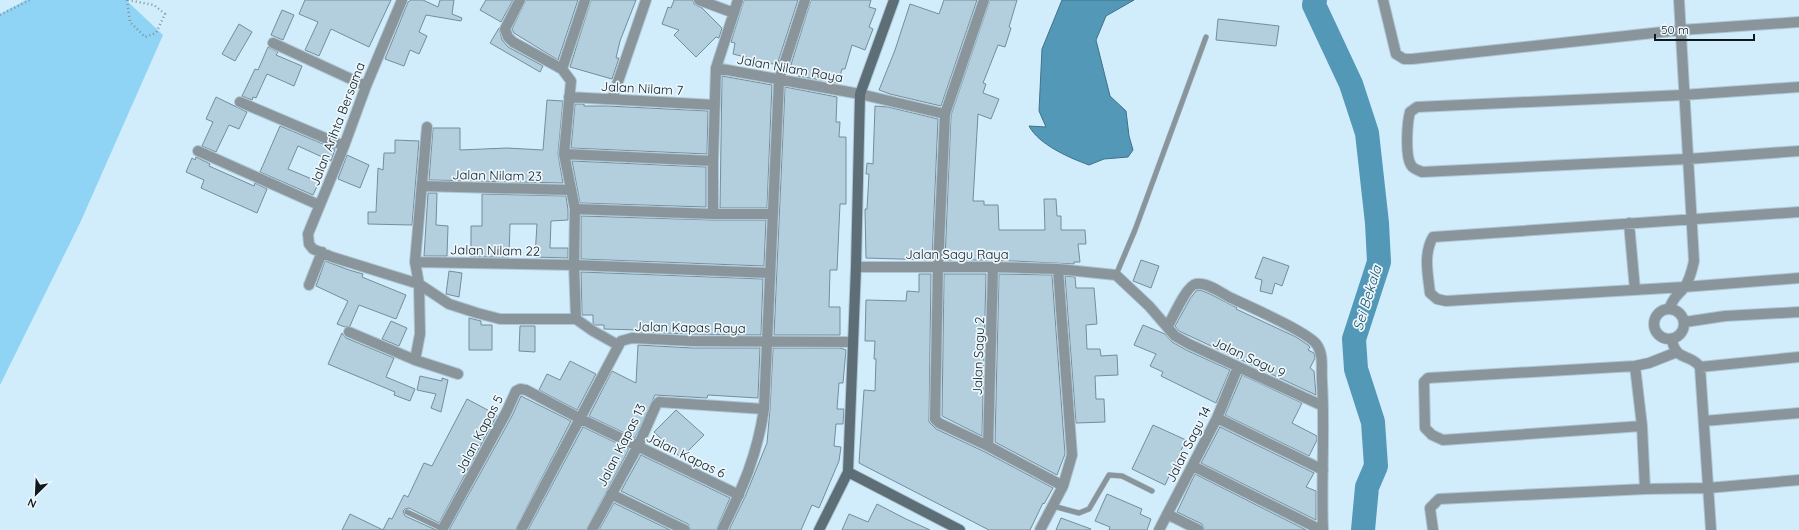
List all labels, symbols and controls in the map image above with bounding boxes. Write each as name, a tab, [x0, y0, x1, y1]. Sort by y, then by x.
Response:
scale bar	[1655, 16, 1754, 42]
text: 50 m	[1661, 22, 1689, 37]
street label: Jalan Nilam Raya	[736, 51, 844, 85]
street label: Jalan Arihta Bersama	[306, 60, 368, 188]
street label: Jalan Nilam 7	[600, 78, 684, 98]
street label: Jalan Nilam 23	[452, 166, 542, 184]
street label: Jalan Nilam 22	[450, 241, 540, 259]
street label: Jalan Sagu Raya	[905, 246, 1009, 262]
water label: Sei Bekala	[1349, 262, 1386, 333]
street label: Jalan Sagu 2	[969, 316, 987, 396]
street label: Jalan Kapas Raya	[634, 318, 746, 336]
street label: Jalan Sagu 9	[1210, 333, 1288, 381]
street label: Jalan Kapas 5	[452, 392, 506, 476]
street label: Jalan Kapas 13	[593, 401, 649, 489]
street label: Jalan Sagu 14	[1162, 403, 1214, 485]
street label: Jalan Kapas 6	[644, 429, 728, 481]
north arrow	[16, 474, 56, 514]
text: N	[25, 495, 38, 511]

